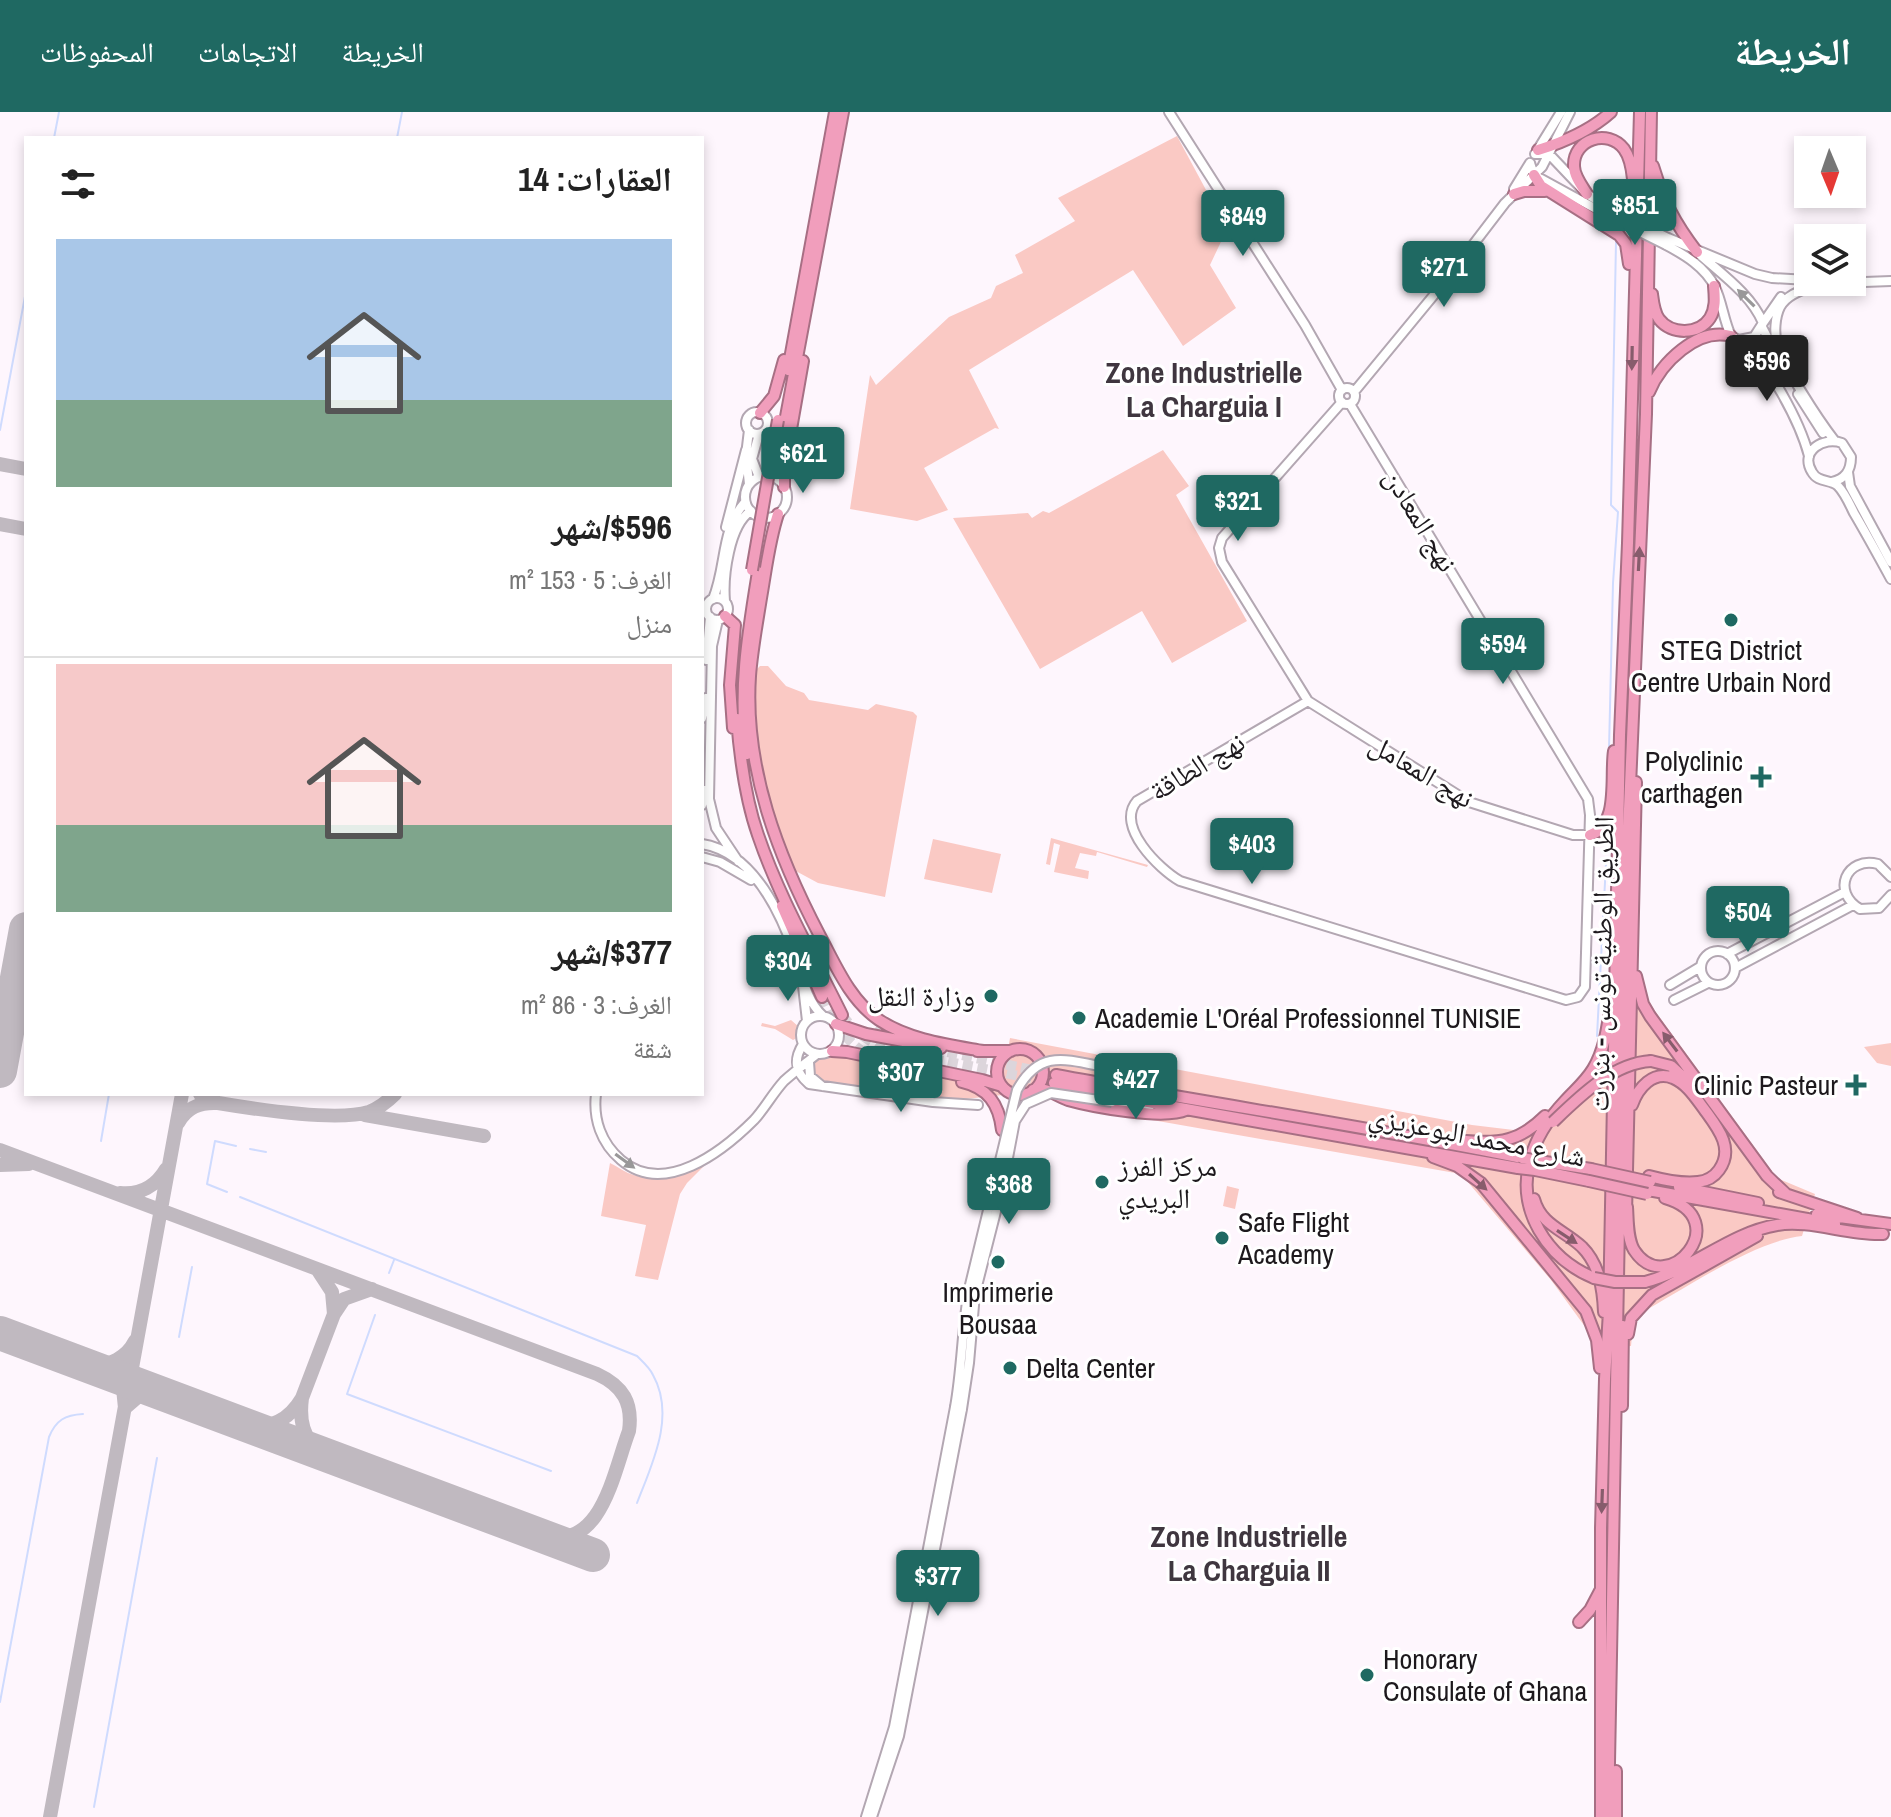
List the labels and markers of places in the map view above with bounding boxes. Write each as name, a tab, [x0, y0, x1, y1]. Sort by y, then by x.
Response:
pin: $851	[1588, 179, 1682, 247]
pin: $849	[1196, 190, 1290, 258]
pin: $271	[1397, 241, 1491, 309]
pin: $596	[1720, 335, 1814, 403]
pin: $621	[756, 427, 850, 495]
pin: $321	[1191, 475, 1285, 543]
marker: STEG District Centre Urbain Nord	[1722, 611, 1740, 629]
pin: $594	[1456, 618, 1550, 686]
place label: STEG District Centre Urbain Nord	[1631, 631, 1831, 701]
place label: Polyclinic carthagen	[1641, 742, 1743, 812]
marker: Polyclinic carthagen	[1750, 766, 1772, 788]
pin: $403	[1205, 818, 1299, 886]
pin: $504	[1701, 886, 1795, 954]
pin: $304	[741, 935, 835, 1003]
place label: وزارة النقل	[868, 977, 975, 1015]
marker: وزارة النقل	[982, 987, 1000, 1005]
place label: Academie L'Oréal Professionnel TUNISIE	[1094, 999, 1521, 1037]
marker: Academie L'Oréal Professionnel TUNISIE	[1070, 1009, 1088, 1027]
pin: $307	[854, 1046, 948, 1114]
pin: $427	[1089, 1053, 1183, 1121]
place label: Clinic Pasteur	[1694, 1066, 1838, 1104]
marker: Clinic Pasteur	[1845, 1074, 1867, 1096]
place label: مركز الفرز البريدي	[1117, 1147, 1217, 1221]
pin: $368	[962, 1158, 1056, 1226]
marker: مركز الفرز البريدي	[1093, 1173, 1111, 1191]
place label: Safe Flight Academy	[1237, 1203, 1349, 1273]
marker: Safe Flight Academy	[1213, 1229, 1231, 1247]
marker: Imprimerie Bousaa	[989, 1253, 1007, 1271]
place label: Imprimerie Bousaa	[943, 1273, 1054, 1343]
place label: Delta Center	[1026, 1349, 1155, 1387]
marker: Delta Center	[1001, 1359, 1019, 1377]
pin: $377	[891, 1550, 985, 1618]
place label: Honorary Consulate of Ghana	[1383, 1640, 1587, 1710]
marker: Honorary Consulate of Ghana	[1358, 1666, 1376, 1684]

